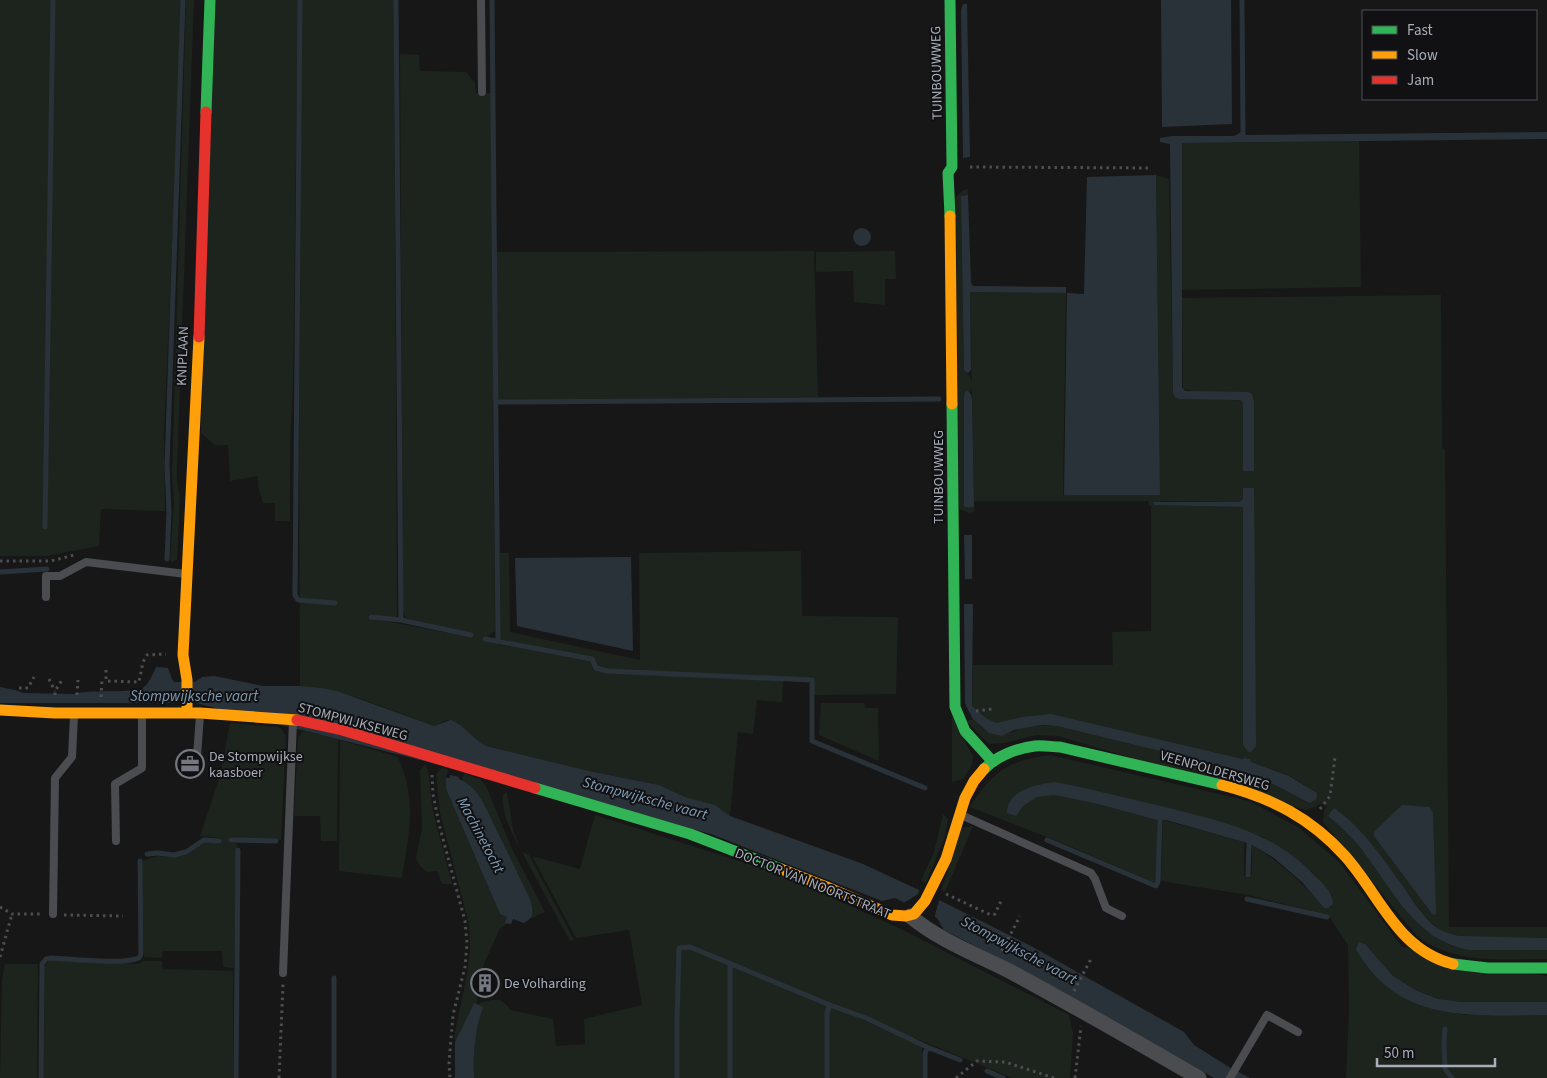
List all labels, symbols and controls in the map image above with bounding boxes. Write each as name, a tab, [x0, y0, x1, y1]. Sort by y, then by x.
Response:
legend	[1362, 10, 1537, 100]
text: Fast	[1407, 20, 1433, 41]
street label: TUINBOUWWEG	[926, 26, 948, 120]
text: Slow	[1407, 45, 1438, 66]
text: Jam	[1407, 70, 1434, 91]
street label: KNIPLAAN	[172, 326, 194, 386]
street label: TUINBOUWWEG	[929, 430, 949, 524]
water label: Stompwijksche vaart	[130, 686, 259, 707]
street label: STOMPWIJKSEWEG	[296, 698, 410, 746]
street label: VEENPOLDERSWEG	[1158, 746, 1272, 796]
place label: De Stompwijkse kaasboer	[209, 747, 303, 783]
office icon: De Stompwijkse kaasboer	[175, 749, 205, 779]
water label: Stompwijksche vaart	[580, 772, 711, 825]
water label: Machinetocht	[452, 794, 510, 878]
street label: DOCTOR VAN NOORTSTRAAT	[732, 844, 894, 925]
water label: Stompwijksche vaart	[957, 911, 1081, 990]
building icon: De Volharding	[470, 968, 500, 998]
place label: De Volharding	[504, 974, 586, 994]
scale bar	[1377, 1036, 1494, 1068]
text: 50 m	[1384, 1043, 1414, 1064]

